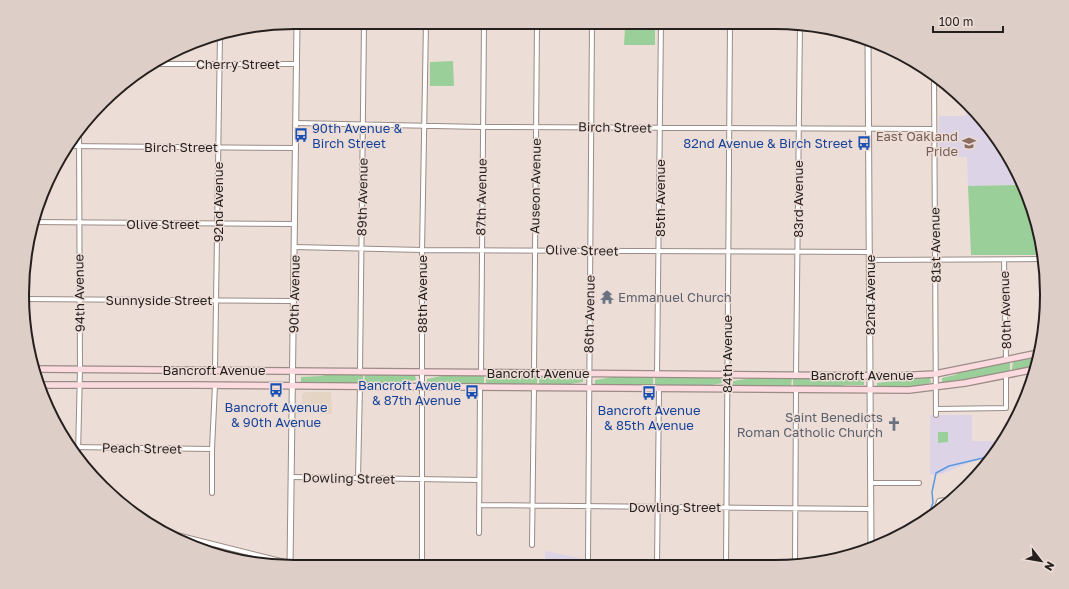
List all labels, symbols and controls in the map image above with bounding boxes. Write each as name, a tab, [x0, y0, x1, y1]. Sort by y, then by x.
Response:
scale bar	[933, 8, 1003, 34]
text: 100 m	[939, 14, 973, 29]
street label: Cherry Street	[196, 56, 280, 72]
street label: Birch Street	[578, 118, 652, 136]
place label: 90th Avenue & Birch Street	[312, 120, 403, 151]
bus stop icon: 90th Avenue & Birch Street	[293, 127, 309, 143]
place label: East Oakland Pride	[876, 128, 958, 159]
place label: 82nd Avenue & Birch Street	[683, 135, 853, 151]
bus stop icon: 82nd Avenue & Birch Street	[856, 135, 872, 151]
school or university icon: East Oakland Pride	[961, 135, 977, 151]
street label: Auseon Avenue	[526, 138, 544, 234]
street label: Birch Street	[144, 139, 218, 155]
street label: 89th Avenue	[353, 158, 371, 236]
street label: 87th Avenue	[472, 158, 490, 236]
street label: 85th Avenue	[652, 159, 668, 237]
street label: 83rd Avenue	[790, 160, 806, 238]
street label: 92nd Avenue	[210, 162, 226, 242]
street label: 81st Avenue	[926, 207, 944, 283]
street label: Olive Street	[126, 216, 200, 232]
street label: Olive Street	[545, 241, 619, 259]
street label: 94th Avenue	[70, 254, 88, 332]
street label: 90th Avenue	[285, 255, 303, 333]
street label: 88th Avenue	[414, 255, 430, 333]
street label: 82nd Avenue	[862, 255, 878, 335]
street label: 80th Avenue	[996, 271, 1014, 349]
street label: 86th Avenue	[580, 275, 598, 353]
temple icon: Emmanuel Church	[599, 289, 615, 305]
place label: Emmanuel Church	[618, 289, 732, 305]
street label: Sunnyside Street	[106, 292, 212, 308]
street label: 84th Avenue	[719, 315, 735, 393]
street label: Bancroft Avenue	[163, 362, 265, 378]
street label: Bancroft Avenue	[487, 365, 589, 381]
street label: Bancroft Avenue	[811, 367, 913, 383]
place label: Bancroft Avenue & 87th Avenue	[358, 377, 461, 408]
bus stop icon: Bancroft Avenue & 90th Avenue	[268, 382, 284, 398]
bus stop icon: Bancroft Avenue & 87th Avenue	[464, 384, 480, 400]
bus stop icon: Bancroft Avenue & 85th Avenue	[641, 385, 657, 401]
place label: Bancroft Avenue & 90th Avenue	[225, 399, 327, 430]
place label: Bancroft Avenue & 85th Avenue	[598, 402, 700, 433]
place label: Saint Benedicts Roman Catholic Church	[737, 409, 883, 440]
church icon: Saint Benedicts Roman Catholic Church	[886, 416, 902, 432]
street label: Peach Street	[102, 439, 182, 457]
street label: Dowling Street	[303, 469, 395, 487]
street label: Dowling Street	[629, 499, 721, 515]
north arrow	[1021, 541, 1061, 581]
text: N	[1042, 559, 1058, 573]

